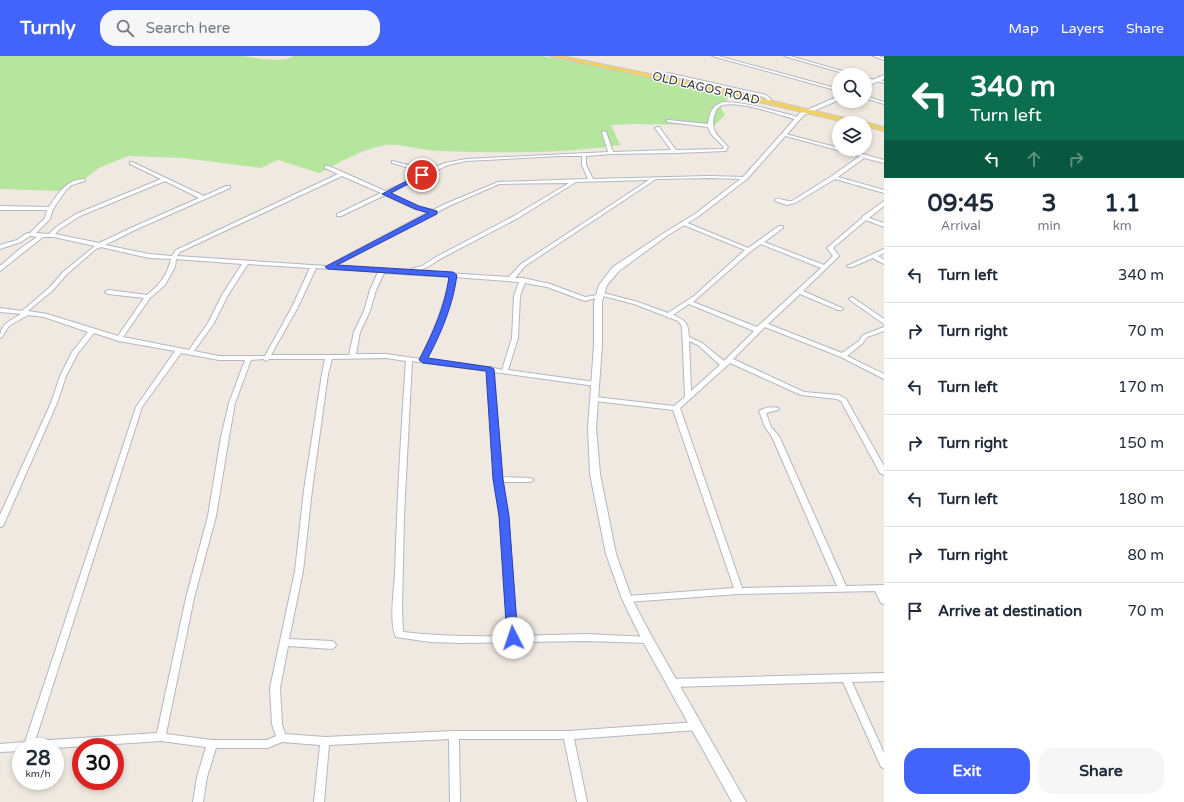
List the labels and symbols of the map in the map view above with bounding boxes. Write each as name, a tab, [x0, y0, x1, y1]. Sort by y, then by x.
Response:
street label: OLD LAGOS ROAD	[651, 69, 761, 107]
pin	[405, 158, 439, 192]
position arrow	[492, 617, 534, 659]
speed limit sign: 30	[72, 738, 124, 790]

